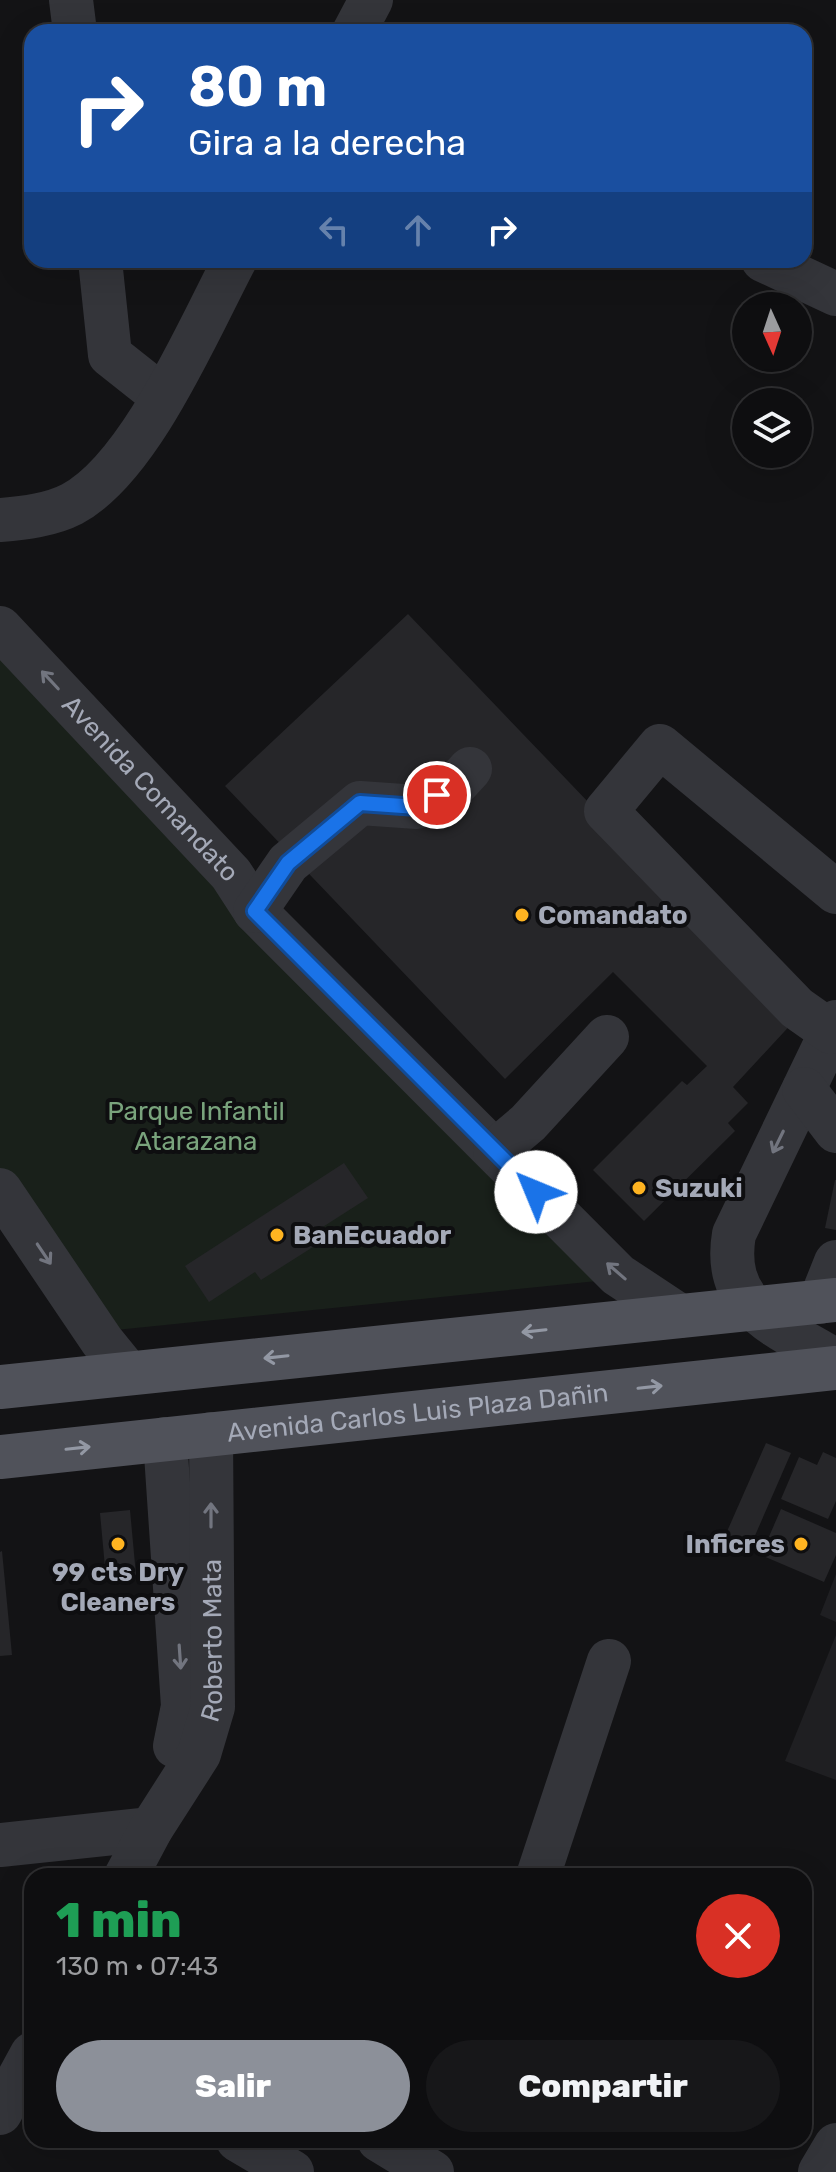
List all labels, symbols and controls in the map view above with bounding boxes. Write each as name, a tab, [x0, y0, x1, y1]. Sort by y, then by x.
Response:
text: 80 m	[188, 54, 327, 120]
icon: right	[56, 56, 160, 160]
text: Gira a la derecha	[188, 121, 466, 164]
icon: left	[312, 208, 356, 252]
icon: ahead	[396, 208, 440, 252]
icon: right	[480, 208, 524, 252]
north arrow	[732, 292, 812, 372]
map controls	[732, 292, 812, 468]
button: layers	[732, 388, 812, 468]
one-way arrow	[41, 670, 59, 690]
street label: Avenida Comandato	[56, 689, 245, 888]
pin	[403, 761, 471, 829]
icon: arrive	[415, 773, 459, 817]
place label: Comandato	[538, 900, 688, 931]
marker: Comandato	[513, 906, 531, 924]
park label: Parque Infantil Atarazana	[107, 1096, 285, 1157]
one-way arrow	[770, 1130, 785, 1154]
position arrow	[494, 1150, 578, 1234]
place label: Suzuki	[655, 1173, 743, 1204]
marker: Suzuki	[630, 1179, 648, 1197]
place label: BanEcuador	[293, 1220, 452, 1251]
marker: BanEcuador	[268, 1226, 286, 1244]
one-way arrow	[36, 1243, 52, 1265]
one-way arrow	[606, 1262, 626, 1280]
one-way arrow	[521, 1323, 548, 1338]
one-way arrow	[263, 1350, 290, 1365]
street label: Avenida Carlos Luis Plaza Dañin	[225, 1377, 610, 1448]
one-way arrow	[636, 1379, 663, 1394]
one-way arrow	[64, 1441, 90, 1456]
one-way arrow	[204, 1502, 219, 1529]
place label: Inficres	[686, 1529, 785, 1560]
marker: 99 cts Dry Cleaners	[109, 1535, 127, 1553]
marker: Inficres	[792, 1535, 810, 1553]
place label: 99 cts Dry Cleaners	[52, 1557, 185, 1618]
street label: Roberto Mata	[194, 1559, 228, 1725]
one-way arrow	[173, 1643, 188, 1670]
text: 1 min	[56, 1892, 182, 1949]
button: close	[696, 1894, 780, 1978]
text: 130 m · 07:43	[56, 1951, 218, 1982]
button: Salir	[56, 2040, 410, 2132]
button: Compartir	[426, 2040, 780, 2132]

